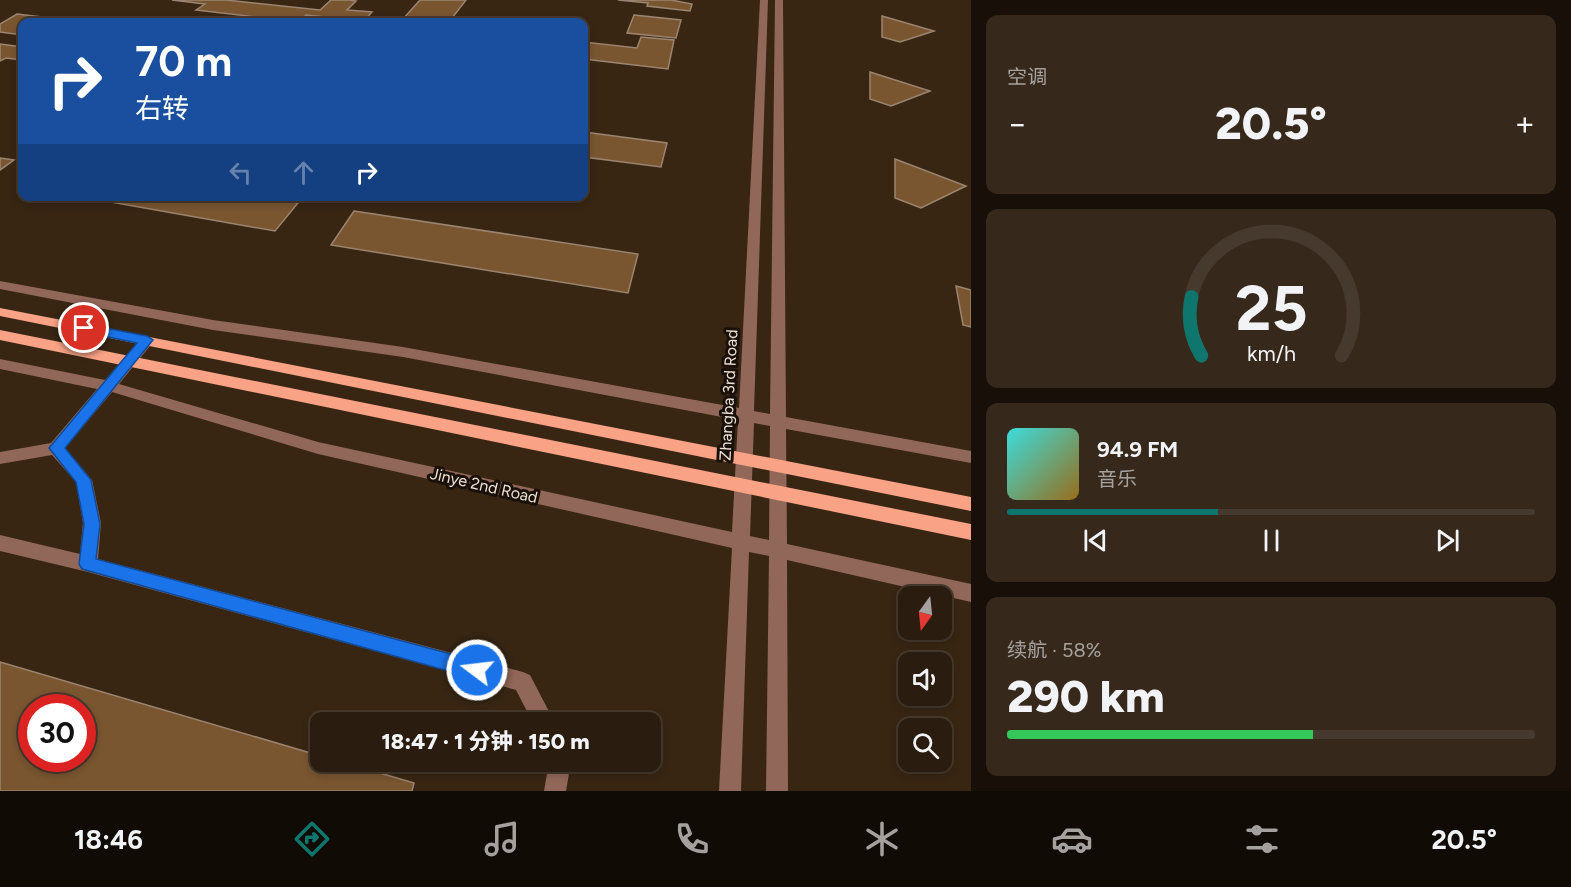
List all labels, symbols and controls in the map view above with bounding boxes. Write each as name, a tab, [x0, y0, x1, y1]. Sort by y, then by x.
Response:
text: 70 m	[135, 36, 232, 87]
icon: right	[36, 42, 114, 120]
text: 空调	[1007, 65, 1047, 89]
text: 右转	[135, 92, 189, 125]
text: 20.5°	[1215, 96, 1327, 150]
text: −	[1007, 104, 1028, 143]
text: +	[1514, 104, 1535, 143]
icon: left	[224, 156, 257, 189]
icon: ahead	[287, 156, 320, 189]
icon: right	[350, 156, 383, 189]
text: 25	[1235, 271, 1307, 346]
pin	[58, 302, 109, 353]
icon: arrive	[67, 311, 100, 344]
street label: Zhangba 3rd Road	[716, 329, 741, 461]
text: km/h	[1247, 341, 1295, 366]
text: 94.9 FM	[1097, 436, 1178, 463]
street label: Jinye 2nd Road	[428, 464, 539, 507]
text: 音乐	[1097, 467, 1137, 491]
icon: previous	[1079, 524, 1112, 557]
icon: pause	[1255, 524, 1288, 557]
icon: next	[1431, 524, 1464, 557]
north arrow	[898, 586, 952, 640]
map controls	[898, 586, 952, 772]
position arrow	[445, 638, 509, 702]
text: 续航 · 58%	[1007, 638, 1101, 662]
button: sound	[898, 652, 952, 706]
text: 290 km	[1007, 669, 1165, 723]
speed limit sign: 30	[18, 694, 96, 772]
button: search	[898, 718, 952, 772]
text: 18:47 · 1 分钟 · 150 m	[381, 728, 590, 755]
icon: directions	[291, 818, 333, 860]
icon: music	[481, 818, 523, 860]
icon: phone	[671, 818, 713, 860]
icon: climate	[861, 818, 903, 860]
icon: car	[1051, 818, 1093, 860]
icon: filters	[1241, 818, 1283, 860]
text: 18:46	[74, 823, 143, 856]
text: 20.5°	[1431, 823, 1497, 856]

